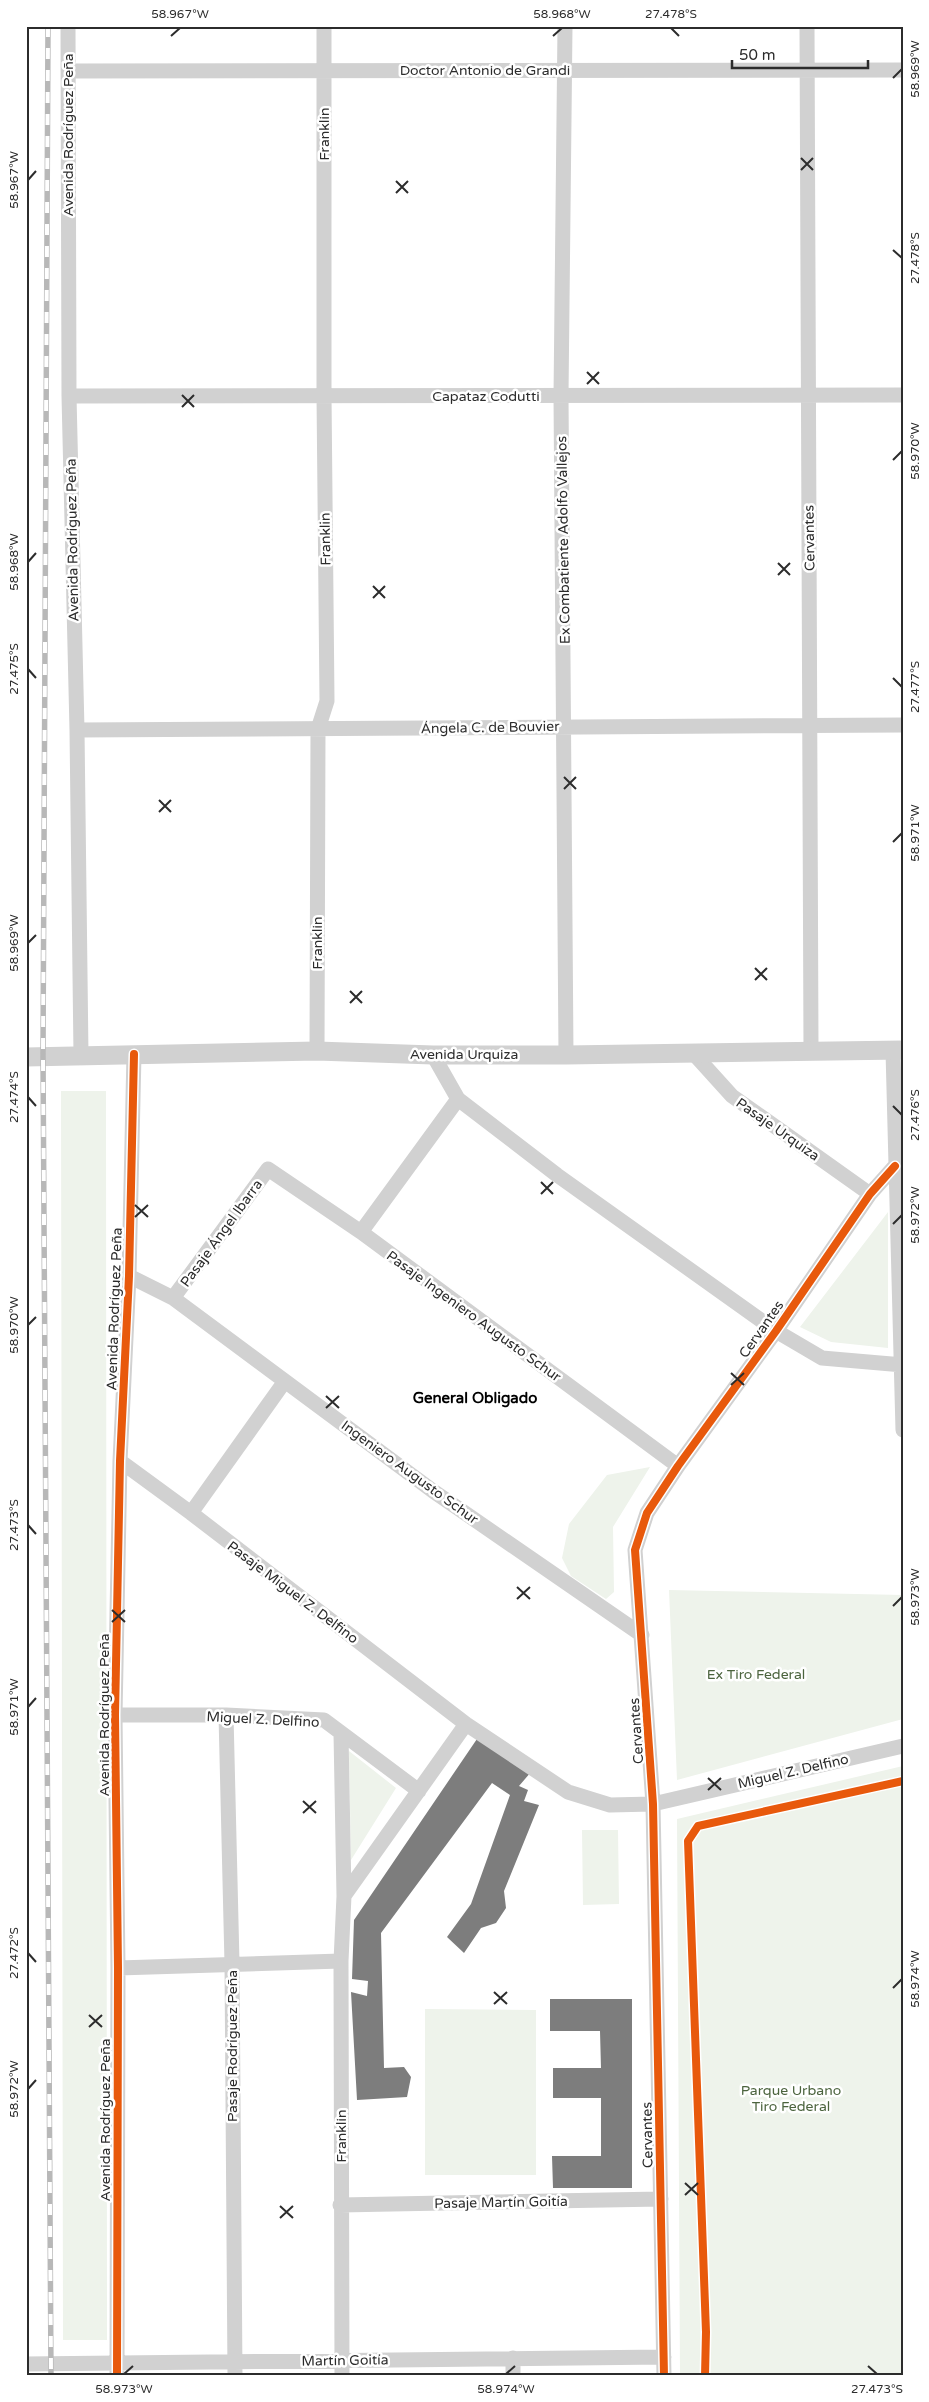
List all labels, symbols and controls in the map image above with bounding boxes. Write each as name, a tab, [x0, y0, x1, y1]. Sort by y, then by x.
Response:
text: 58.967°W	[151, 7, 209, 21]
text: 58.968°W	[533, 7, 591, 21]
text: 27.478°S	[645, 7, 697, 21]
scale bar	[732, 38, 868, 70]
text: 58.969°W	[908, 40, 922, 98]
text: 50 m	[739, 46, 776, 64]
street label: Avenida Rodríguez Peña	[60, 53, 77, 217]
street label: Doctor Antonio de Grandi	[400, 62, 570, 79]
street label: Franklin	[316, 107, 333, 161]
text: 58.967°W	[7, 151, 21, 209]
text: 27.478°S	[908, 232, 922, 284]
street label: Capataz Codutti	[432, 388, 540, 405]
text: 58.970°W	[908, 422, 922, 480]
street label: Ex Combatiente Adolfo Vallejos	[553, 435, 574, 644]
street label: Avenida Rodríguez Peña	[63, 458, 82, 622]
street label: Cervantes	[800, 504, 819, 571]
street label: Franklin	[317, 512, 334, 566]
text: 58.968°W	[7, 533, 21, 591]
text: 27.475°S	[7, 643, 21, 695]
text: 27.477°S	[908, 661, 922, 713]
street label: Ángela C. de Bouvier	[420, 718, 560, 737]
text: 58.971°W	[908, 804, 922, 862]
text: 58.969°W	[7, 914, 21, 972]
street label: Franklin	[309, 916, 326, 970]
street label: Avenida Urquiza	[410, 1046, 518, 1063]
text: 27.474°S	[7, 1071, 21, 1123]
text: 27.476°S	[908, 1089, 922, 1141]
street label: Pasaje Urquiza	[733, 1094, 823, 1164]
street label: Pasaje Ángel Ibarra	[177, 1176, 266, 1290]
text: 58.972°W	[908, 1186, 922, 1244]
street label: Avenida Rodríguez Peña	[103, 1227, 126, 1391]
street label: Pasaje Ingeniero Augusto Schur	[383, 1247, 565, 1386]
text: 58.970°W	[7, 1296, 21, 1354]
street label: Cervantes	[735, 1297, 788, 1361]
district label: General Obligado	[413, 1389, 537, 1408]
street label: Ingeniero Augusto Schur	[338, 1417, 482, 1528]
text: 27.473°S	[7, 1499, 21, 1551]
street label: Pasaje Miguel Z. Delfino	[224, 1538, 362, 1647]
text: 58.973°W	[908, 1568, 922, 1626]
street label: Avenida Rodríguez Peña	[96, 1633, 113, 1797]
park label: Ex Tiro Federal	[707, 1666, 805, 1683]
text: 58.971°W	[7, 1678, 21, 1736]
street label: Cervantes	[626, 1697, 647, 1765]
street label: Miguel Z. Delfino	[206, 1708, 320, 1731]
street label: Miguel Z. Delfino	[736, 1750, 850, 1792]
text: 27.472°S	[7, 1927, 21, 1979]
text: 58.974°W	[908, 1950, 922, 2008]
street label: Pasaje Rodríguez Peña	[224, 1970, 241, 2122]
street label: Avenida Rodríguez Peña	[97, 2038, 114, 2202]
text: 58.972°W	[7, 2060, 21, 2118]
park label: Parque Urbano Tiro Federal	[741, 2082, 841, 2115]
street label: Cervantes	[638, 2101, 657, 2168]
street label: Franklin	[333, 2109, 350, 2163]
street label: Pasaje Martín Goitía	[434, 2193, 568, 2212]
street label: Martín Goitía	[301, 2351, 389, 2370]
text: 58.973°W	[95, 2382, 153, 2396]
text: 58.974°W	[477, 2382, 535, 2396]
text: 27.473°S	[851, 2382, 903, 2396]

